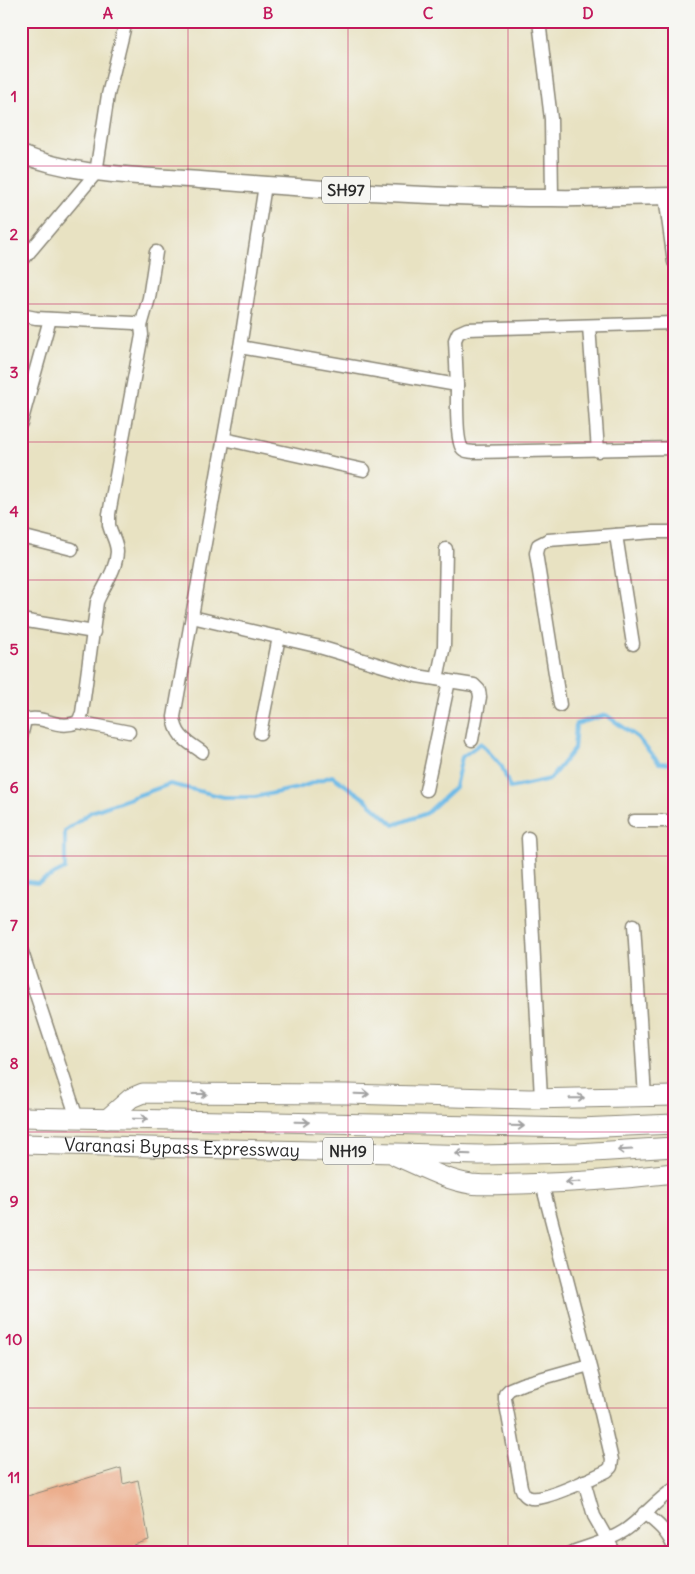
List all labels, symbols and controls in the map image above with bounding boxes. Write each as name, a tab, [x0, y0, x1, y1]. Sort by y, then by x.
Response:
text: A	[103, 3, 113, 23]
text: B	[263, 3, 274, 23]
text: C	[423, 3, 434, 23]
text: D	[582, 3, 594, 23]
text: 1	[11, 86, 17, 106]
road number: SH97	[322, 176, 370, 204]
text: 2	[10, 224, 19, 244]
text: 3	[9, 362, 19, 382]
text: 4	[9, 501, 19, 521]
text: 5	[9, 639, 19, 659]
text: 6	[9, 777, 19, 797]
text: 7	[10, 915, 18, 935]
text: 8	[9, 1053, 19, 1073]
one-way arrow	[192, 1089, 208, 1099]
one-way arrow	[354, 1089, 370, 1099]
one-way arrow	[569, 1093, 585, 1103]
one-way arrow	[132, 1115, 148, 1124]
one-way arrow	[294, 1118, 310, 1127]
one-way arrow	[509, 1122, 525, 1131]
street label: Varanasi Bypass Expressway	[64, 1133, 300, 1162]
road number: NH19	[323, 1138, 373, 1164]
one-way arrow	[617, 1146, 633, 1155]
one-way arrow	[455, 1149, 471, 1159]
one-way arrow	[565, 1177, 581, 1186]
text: 9	[9, 1191, 19, 1211]
text: 10	[6, 1329, 22, 1349]
text: 11	[8, 1467, 20, 1487]

